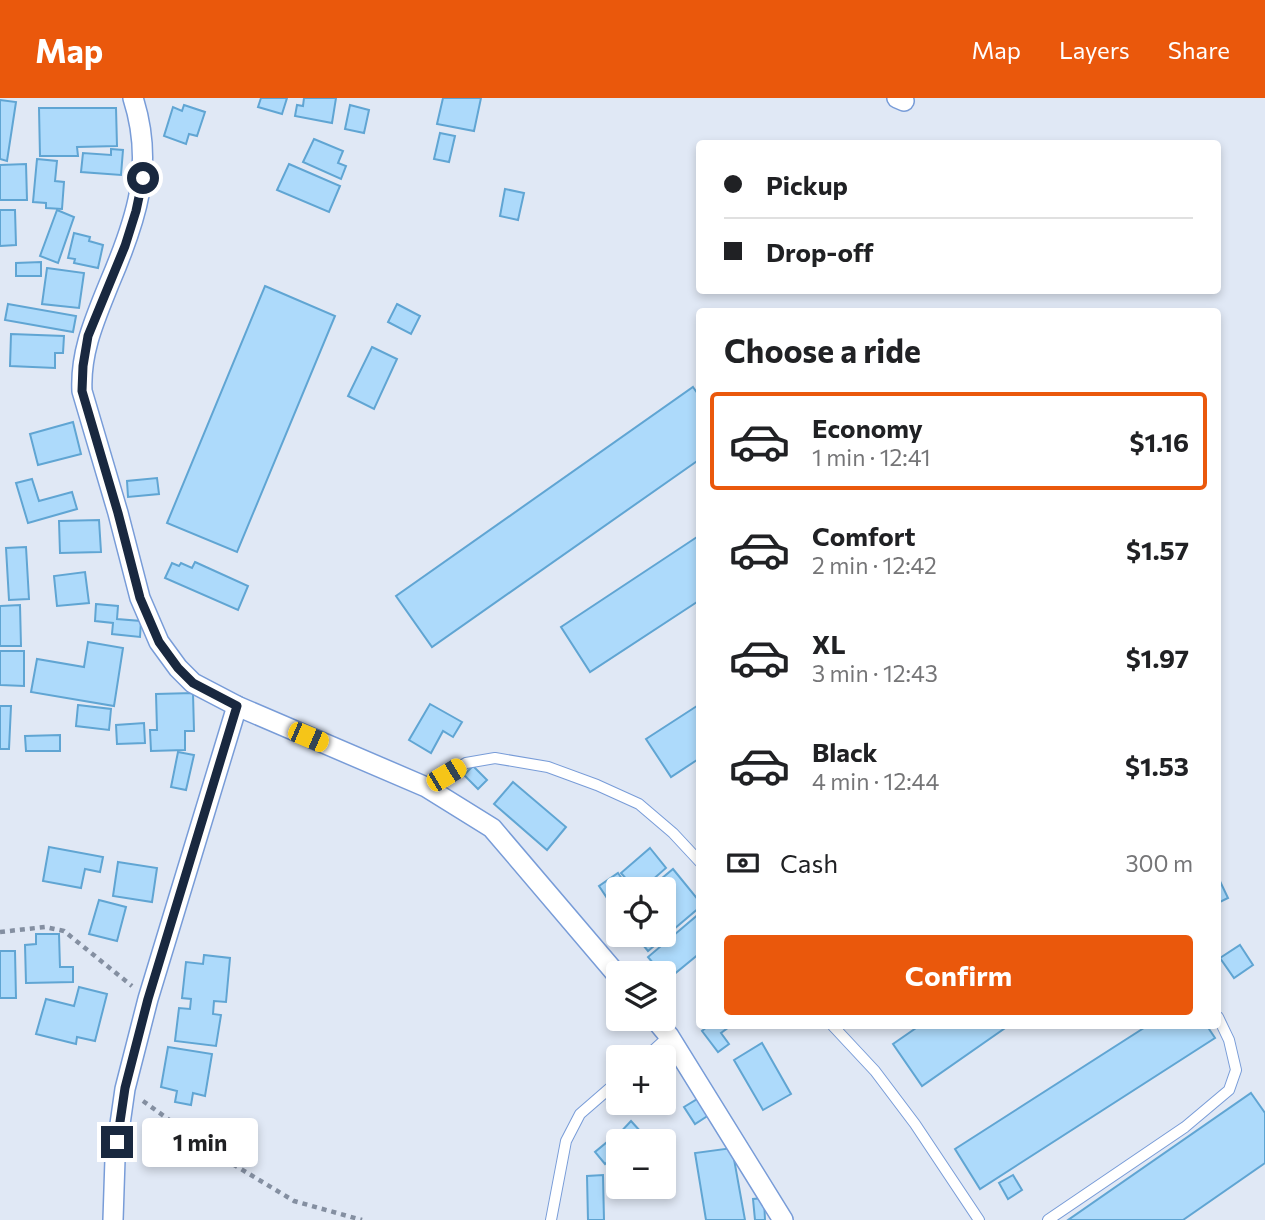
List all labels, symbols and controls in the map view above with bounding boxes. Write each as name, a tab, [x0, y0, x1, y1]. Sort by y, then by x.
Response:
text: Map	[35, 29, 103, 70]
text: Map	[972, 35, 1021, 64]
text: Layers	[1059, 35, 1130, 64]
text: Share	[1168, 35, 1230, 64]
route start	[127, 162, 159, 194]
text: Pickup	[766, 169, 848, 200]
text: Drop-off	[766, 236, 873, 267]
text: Choose a ride	[724, 330, 921, 370]
icon: car	[728, 410, 791, 473]
text: Economy	[812, 412, 923, 443]
text: $1.16	[1130, 426, 1189, 457]
text: 1 min · 12:41	[812, 443, 931, 471]
icon: car	[728, 518, 791, 581]
text: Comfort	[812, 520, 915, 551]
text: $1.57	[1126, 534, 1189, 565]
text: 2 min · 12:42	[812, 551, 937, 579]
icon: car	[728, 626, 791, 689]
text: XL	[812, 628, 846, 659]
text: $1.97	[1126, 642, 1189, 673]
text: 3 min · 12:43	[812, 659, 938, 687]
car	[285, 719, 332, 755]
icon: car	[728, 734, 791, 797]
text: Black	[812, 736, 878, 767]
text: $1.53	[1125, 750, 1189, 781]
car	[423, 755, 470, 795]
text: 4 min · 12:44	[812, 767, 939, 795]
icon: cash	[724, 844, 762, 882]
text: Cash	[780, 847, 838, 878]
text: 300 m	[1125, 849, 1193, 877]
map controls	[606, 877, 676, 1199]
button: locate	[606, 877, 676, 947]
button: Confirm	[724, 935, 1193, 1015]
button: layers	[606, 961, 676, 1031]
button: +	[606, 1045, 676, 1115]
callout: 1 min	[142, 1118, 257, 1166]
route end	[101, 1126, 133, 1158]
text: 1 min	[173, 1128, 227, 1156]
button: −	[606, 1129, 676, 1199]

